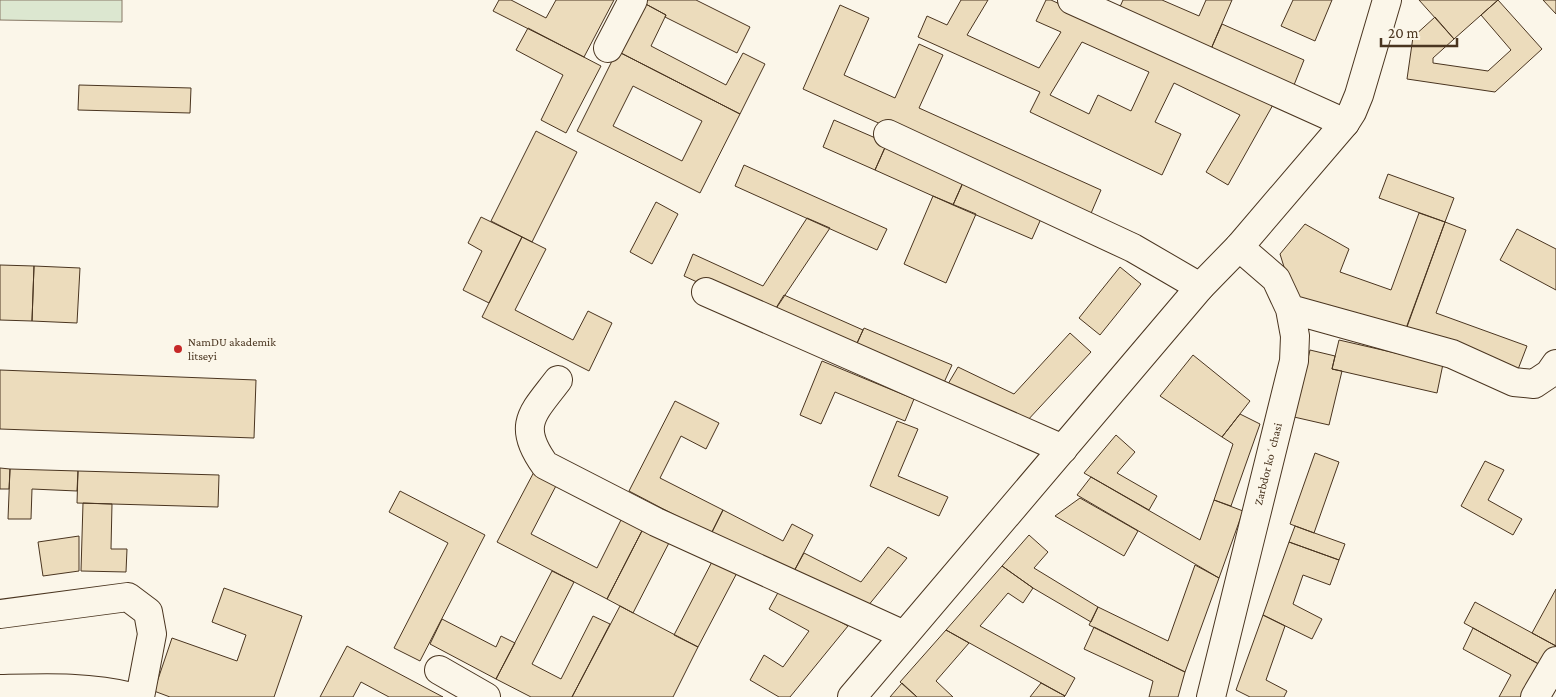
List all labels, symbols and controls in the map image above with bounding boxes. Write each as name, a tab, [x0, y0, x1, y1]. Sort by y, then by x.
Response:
scale bar	[1381, 15, 1457, 47]
text: 20 m	[1388, 25, 1419, 41]
place label: NamDU akademik litseyi	[188, 335, 276, 363]
marker: NamDU akademik litseyi	[172, 343, 184, 355]
street label: Zarbdor koʻchasi	[1251, 421, 1285, 507]

